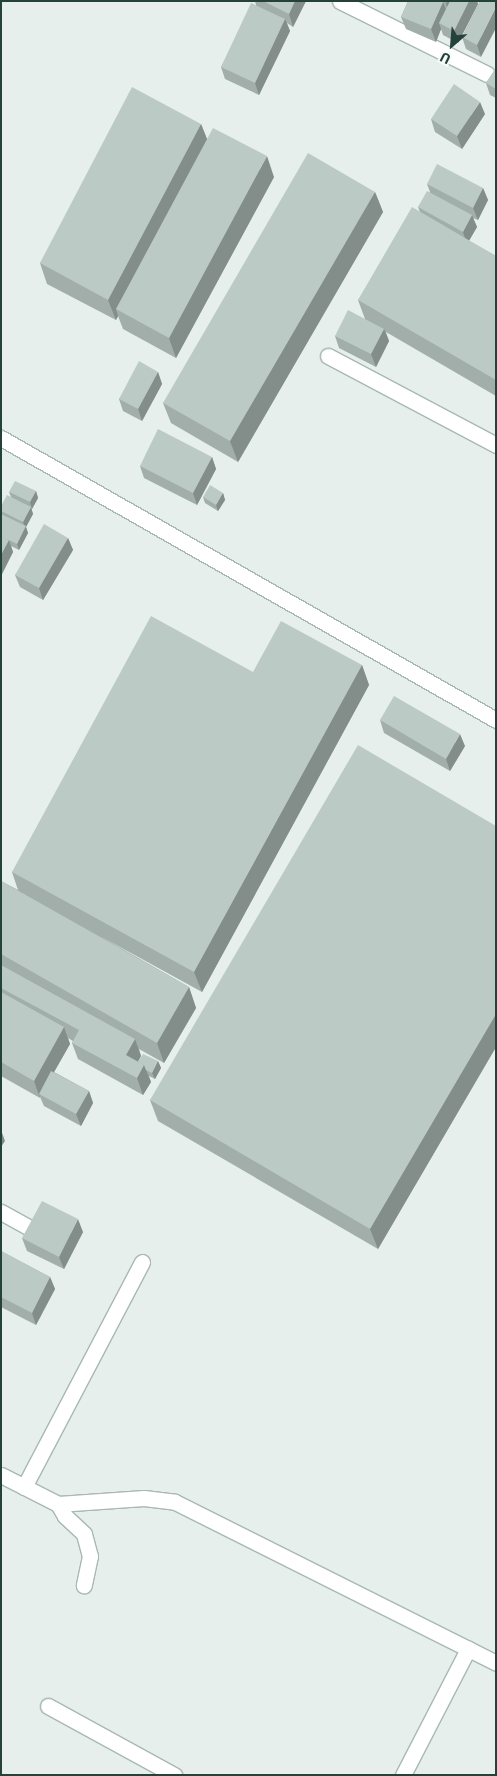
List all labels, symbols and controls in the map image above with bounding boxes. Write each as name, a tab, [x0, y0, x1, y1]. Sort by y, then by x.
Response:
north arrow	[427, 20, 477, 70]
text: U	[437, 49, 453, 69]

